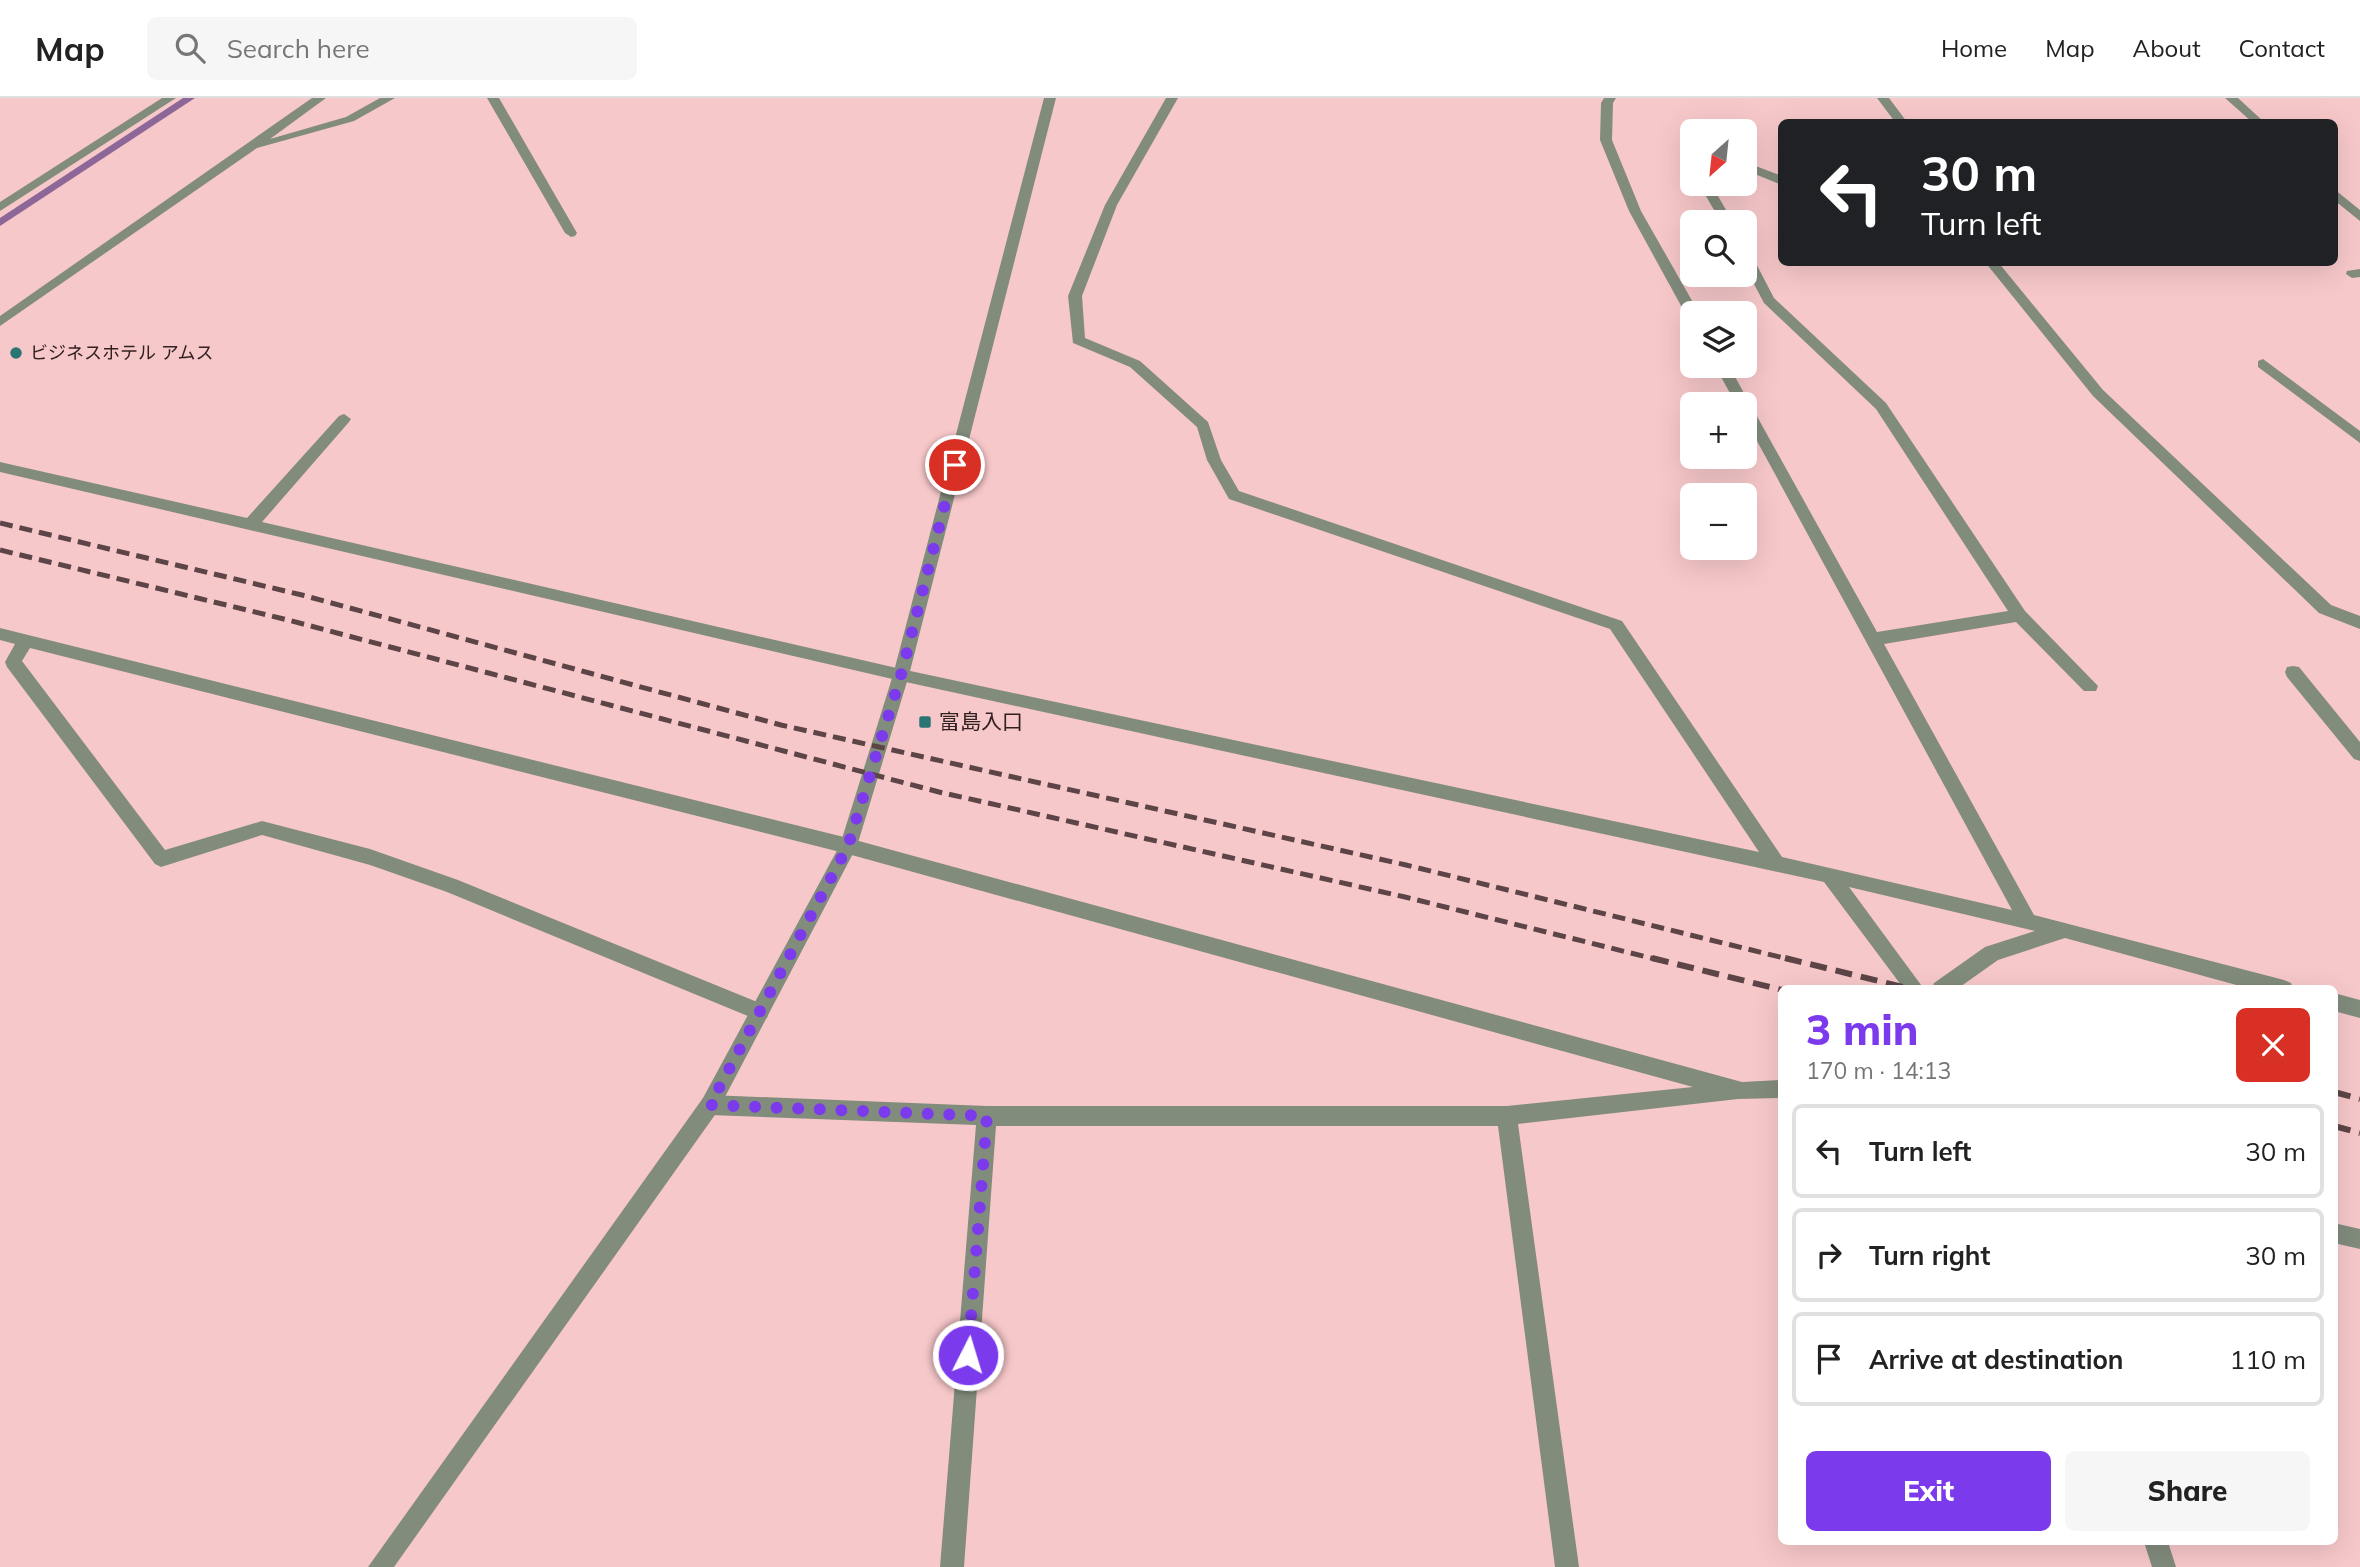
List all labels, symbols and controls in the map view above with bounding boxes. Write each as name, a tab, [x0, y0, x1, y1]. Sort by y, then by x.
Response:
search box	[147, 17, 637, 80]
text: Map	[35, 28, 105, 69]
icon: search	[171, 29, 209, 67]
text: Search here	[227, 32, 370, 65]
text: Home	[1941, 33, 2007, 63]
text: Map	[2045, 33, 2095, 63]
text: About	[2133, 33, 2201, 63]
text: Contact	[2239, 33, 2325, 63]
north arrow	[1680, 119, 1757, 196]
map controls	[1680, 119, 1757, 560]
text: 30 m	[1921, 142, 2037, 203]
icon: left	[1806, 147, 1897, 238]
text: Turn left	[1921, 203, 2041, 243]
button: search	[1680, 210, 1757, 287]
button: layers	[1680, 301, 1757, 378]
place label: ビジネスホテル アムス	[30, 341, 213, 364]
marker: ビジネスホテル アムス	[8, 345, 24, 361]
button: +	[1680, 392, 1757, 469]
pin	[925, 435, 985, 495]
icon: arrive	[936, 446, 974, 484]
button: −	[1680, 483, 1757, 560]
place label: 富島入口	[939, 708, 1023, 734]
marker: 富島入口	[917, 714, 933, 730]
text: 3 min	[1806, 1003, 1919, 1056]
button: close	[2236, 1008, 2310, 1082]
text: 170 m · 14:13	[1806, 1056, 1951, 1085]
icon: left	[1810, 1132, 1848, 1170]
text: Turn left	[1869, 1135, 1971, 1168]
text: 30 m	[2245, 1135, 2306, 1168]
icon: right	[1810, 1236, 1848, 1274]
text: Turn right	[1869, 1239, 1990, 1272]
text: 30 m	[2245, 1239, 2306, 1272]
position arrow	[931, 1318, 1005, 1392]
icon: arrive	[1810, 1340, 1848, 1378]
text: Arrive at destination	[1869, 1343, 2124, 1376]
text: 110 m	[2230, 1343, 2306, 1376]
button: Exit	[1806, 1451, 2051, 1531]
button: Share	[2065, 1451, 2310, 1531]

